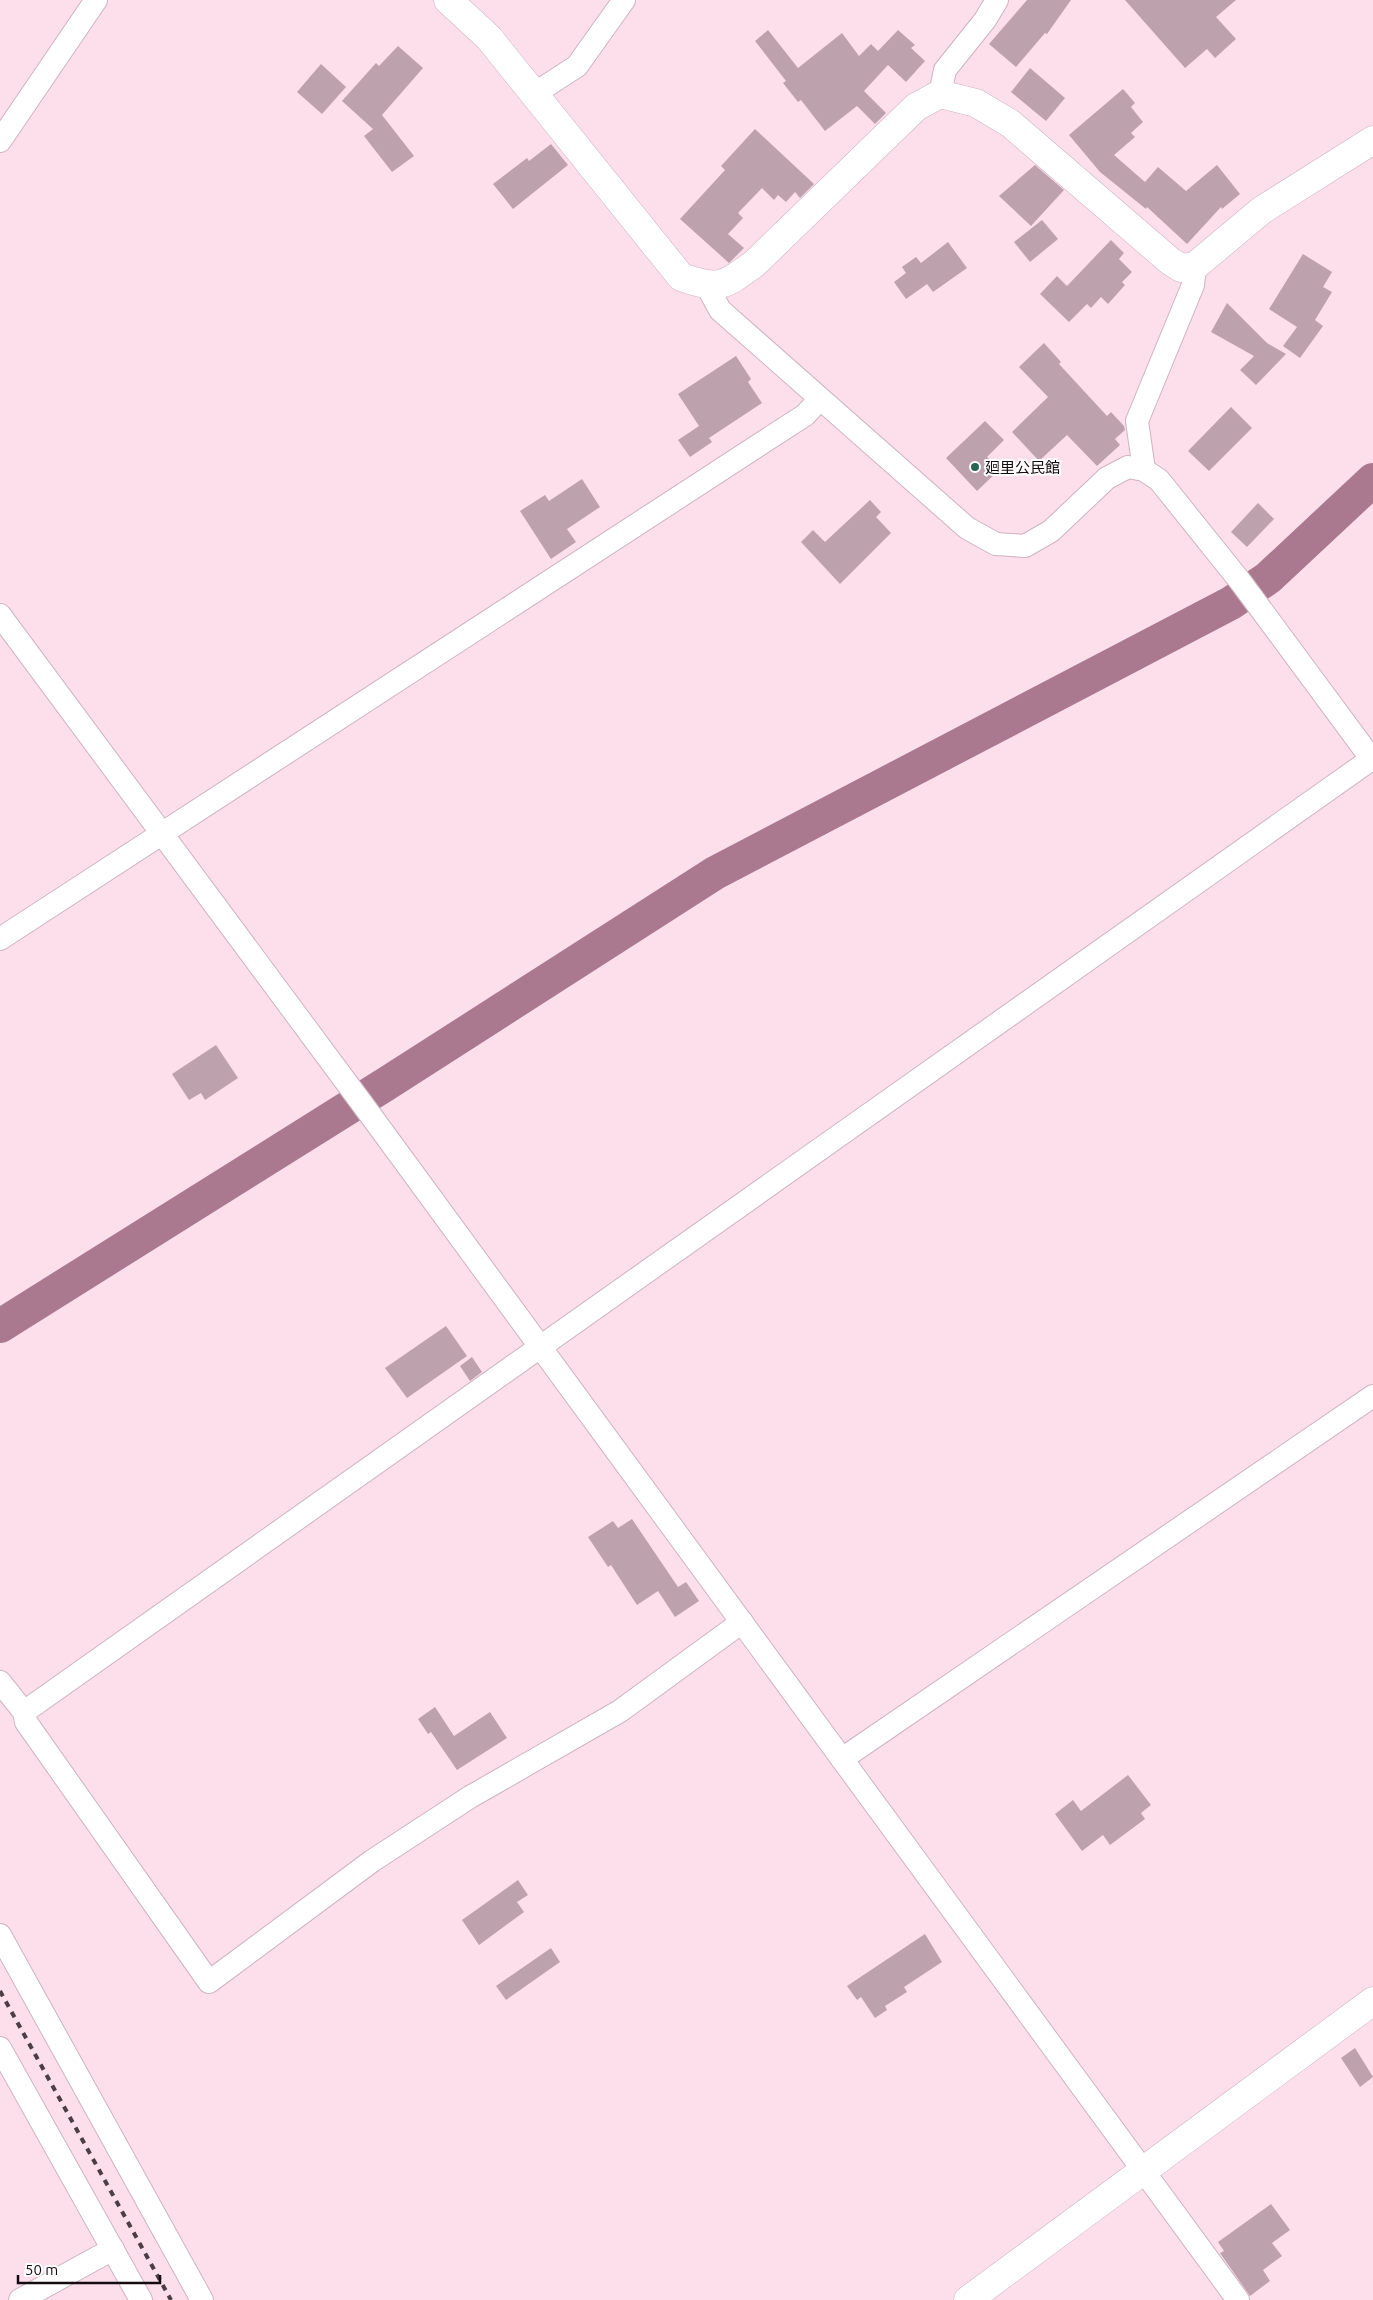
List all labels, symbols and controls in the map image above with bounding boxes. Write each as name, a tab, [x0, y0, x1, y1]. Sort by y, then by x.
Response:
place label: 廻里公民館	[985, 459, 1060, 476]
marker: 廻里公民館	[969, 461, 981, 473]
scale bar	[18, 2252, 160, 2284]
text: 50 m	[25, 2261, 58, 2278]

